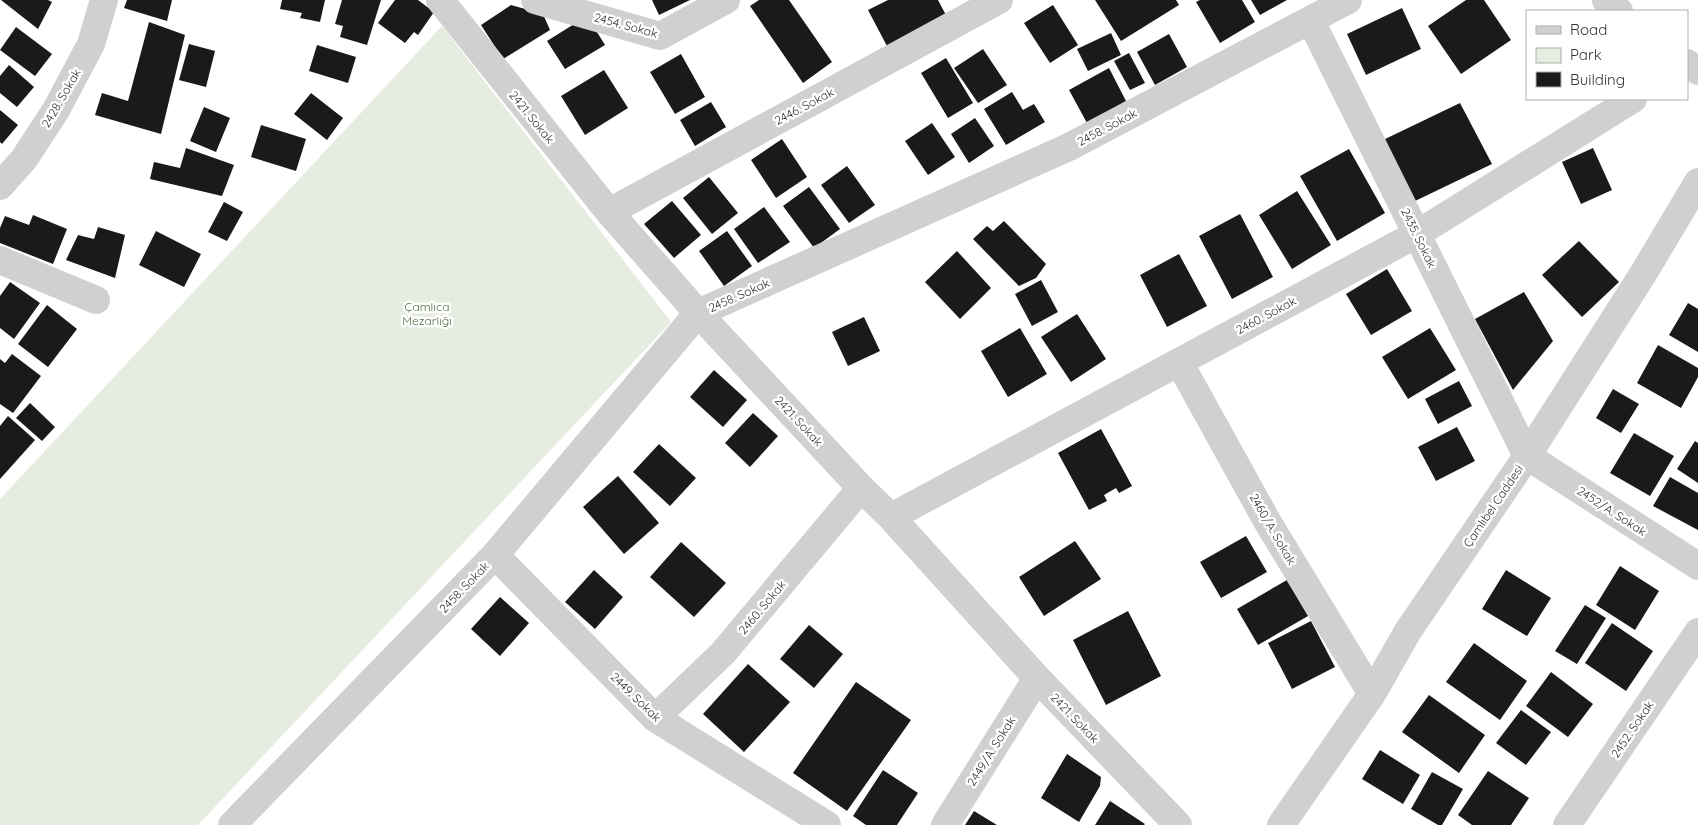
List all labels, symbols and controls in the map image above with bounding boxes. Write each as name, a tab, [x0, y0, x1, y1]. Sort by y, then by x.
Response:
street label: 2454. Sokak	[593, 9, 659, 41]
legend	[1526, 10, 1688, 100]
text: Road	[1570, 20, 1607, 39]
text: Park	[1570, 45, 1602, 64]
street label: 2428. Sokak	[38, 66, 84, 130]
text: Building	[1570, 70, 1625, 89]
street label: 2446. Sokak	[772, 84, 836, 128]
street label: 2421. Sokak	[506, 88, 558, 146]
street label: 2458. Sokak	[1075, 105, 1139, 149]
street label: 2435. Sokak	[1398, 206, 1440, 270]
street label: 2458. Sokak	[706, 275, 772, 315]
street label: 2460. Sokak	[1233, 293, 1299, 337]
park label: Çamlıca Mezarlığı	[402, 299, 452, 328]
street label: 2421. Sokak	[772, 393, 826, 449]
street label: Çamlıbel Caddesi	[1460, 462, 1526, 550]
street label: 2452/A. Sokak	[1575, 483, 1649, 539]
street label: 2460/A. Sokak	[1247, 491, 1299, 567]
street label: 2458. Sokak	[436, 558, 492, 616]
street label: 2460. Sokak	[735, 577, 789, 637]
street label: 2449. Sokak	[608, 669, 664, 725]
street label: 2421. Sokak	[1048, 690, 1102, 746]
street label: 2452. Sokak	[1607, 698, 1657, 760]
street label: 2449/A. Sokak	[964, 713, 1018, 789]

